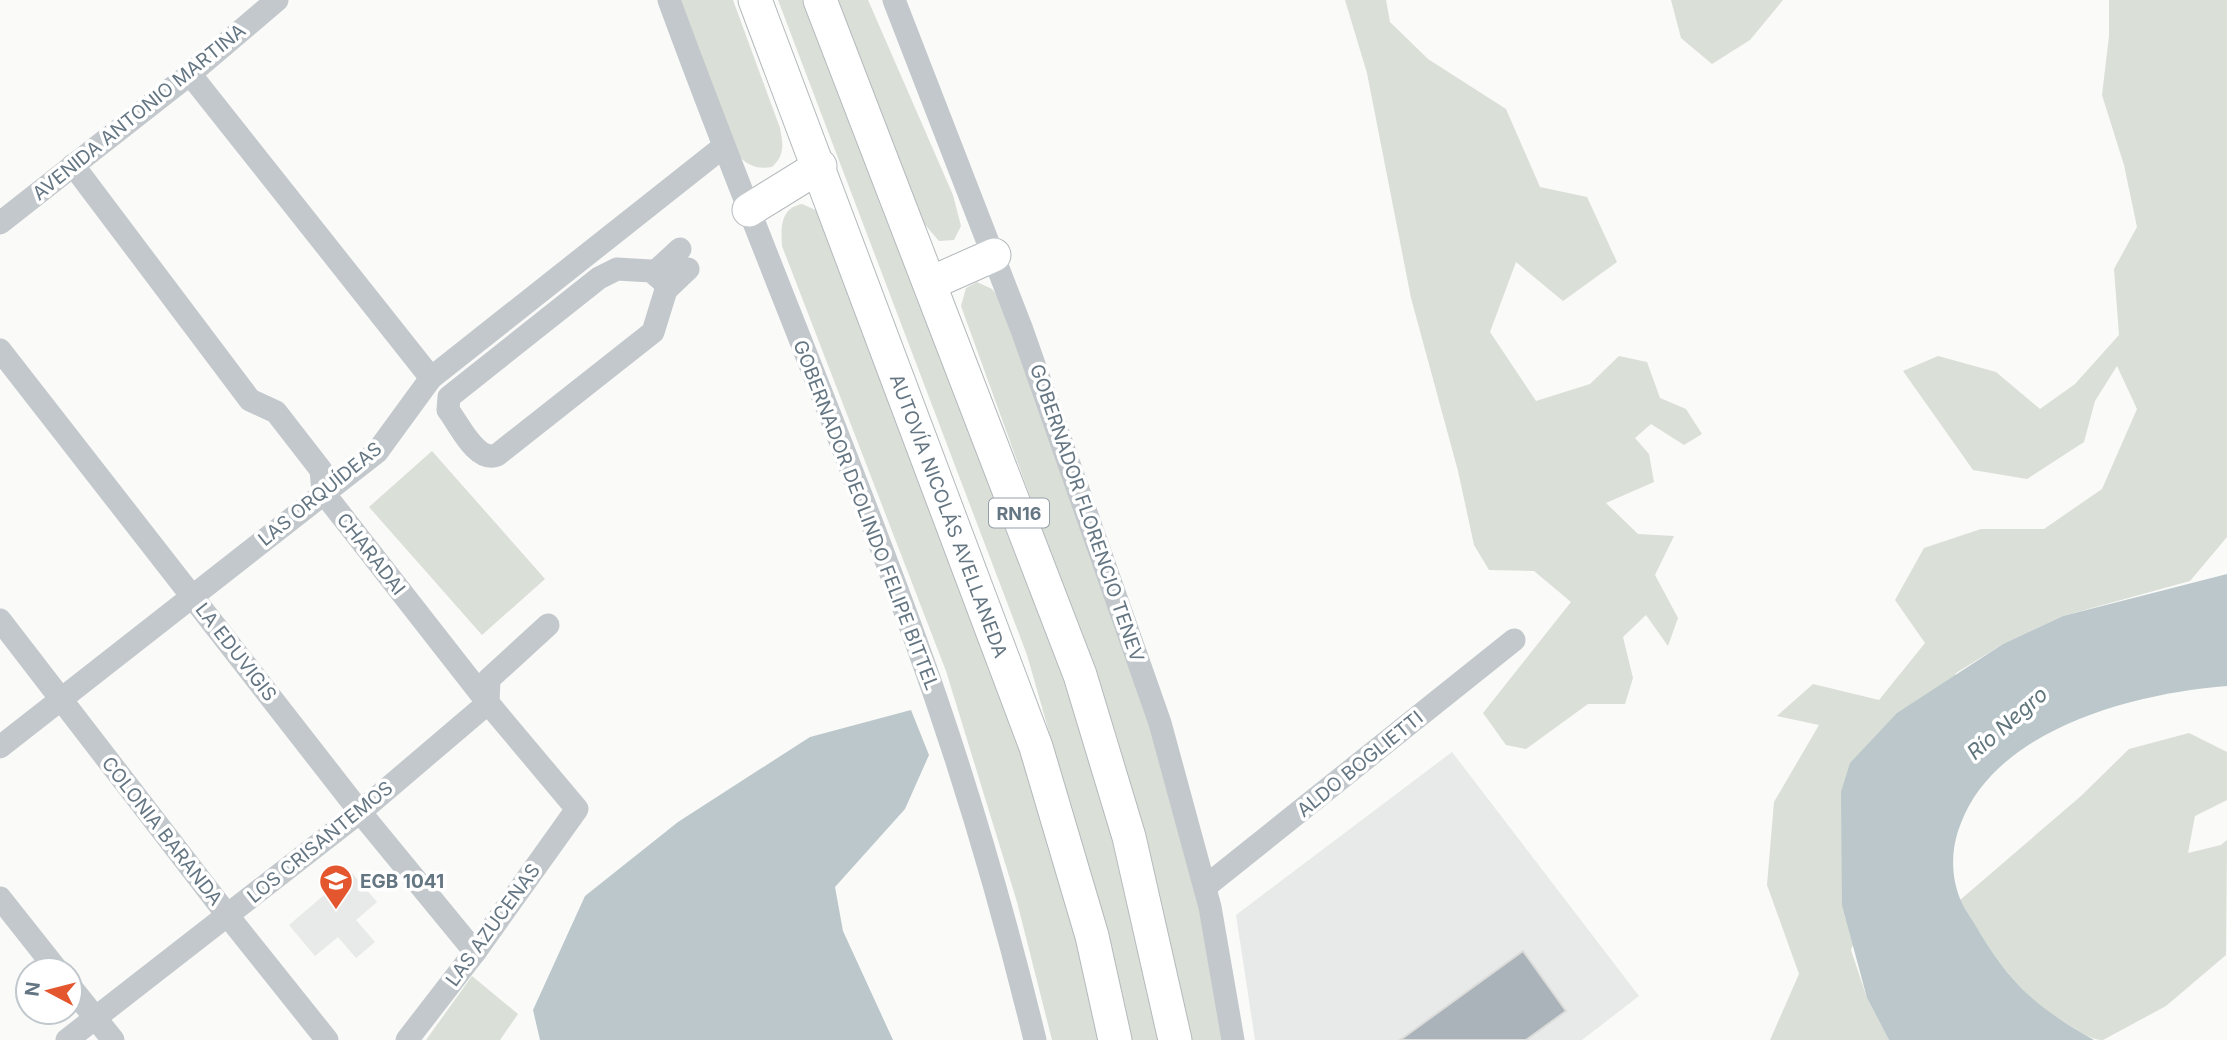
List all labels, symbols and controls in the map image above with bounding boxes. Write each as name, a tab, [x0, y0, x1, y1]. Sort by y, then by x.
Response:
street label: AVENIDA ANTONIO MARTINA	[28, 19, 250, 205]
street label: GOBERNADOR DEOLINDO FELIPE BITTEL	[788, 337, 944, 693]
street label: GOBERNADOR FLORENCIO TENEV	[1025, 361, 1149, 665]
street label: AUTOVÍA NICOLÁS AVELLANEDA	[885, 371, 1013, 661]
street label: LAS ORQUÍDEAS	[253, 436, 386, 551]
road number: RN16	[989, 499, 1049, 528]
street label: CHARADAI	[332, 508, 410, 600]
street label: LA EDUVIGIS	[191, 598, 281, 706]
water label: Río Negro	[1962, 681, 2052, 765]
street label: ALDO BOGLIETTI	[1292, 706, 1428, 822]
street label: COLONIA BARANDA	[97, 752, 227, 910]
street label: LOS CRISANTEMOS	[243, 776, 397, 908]
street label: LAS AZUCENAS	[441, 859, 545, 991]
school or university icon: EGB 1041	[317, 862, 355, 911]
place label: EGB 1041	[360, 870, 444, 893]
north arrow	[14, 956, 84, 1026]
text: N	[20, 980, 45, 998]

